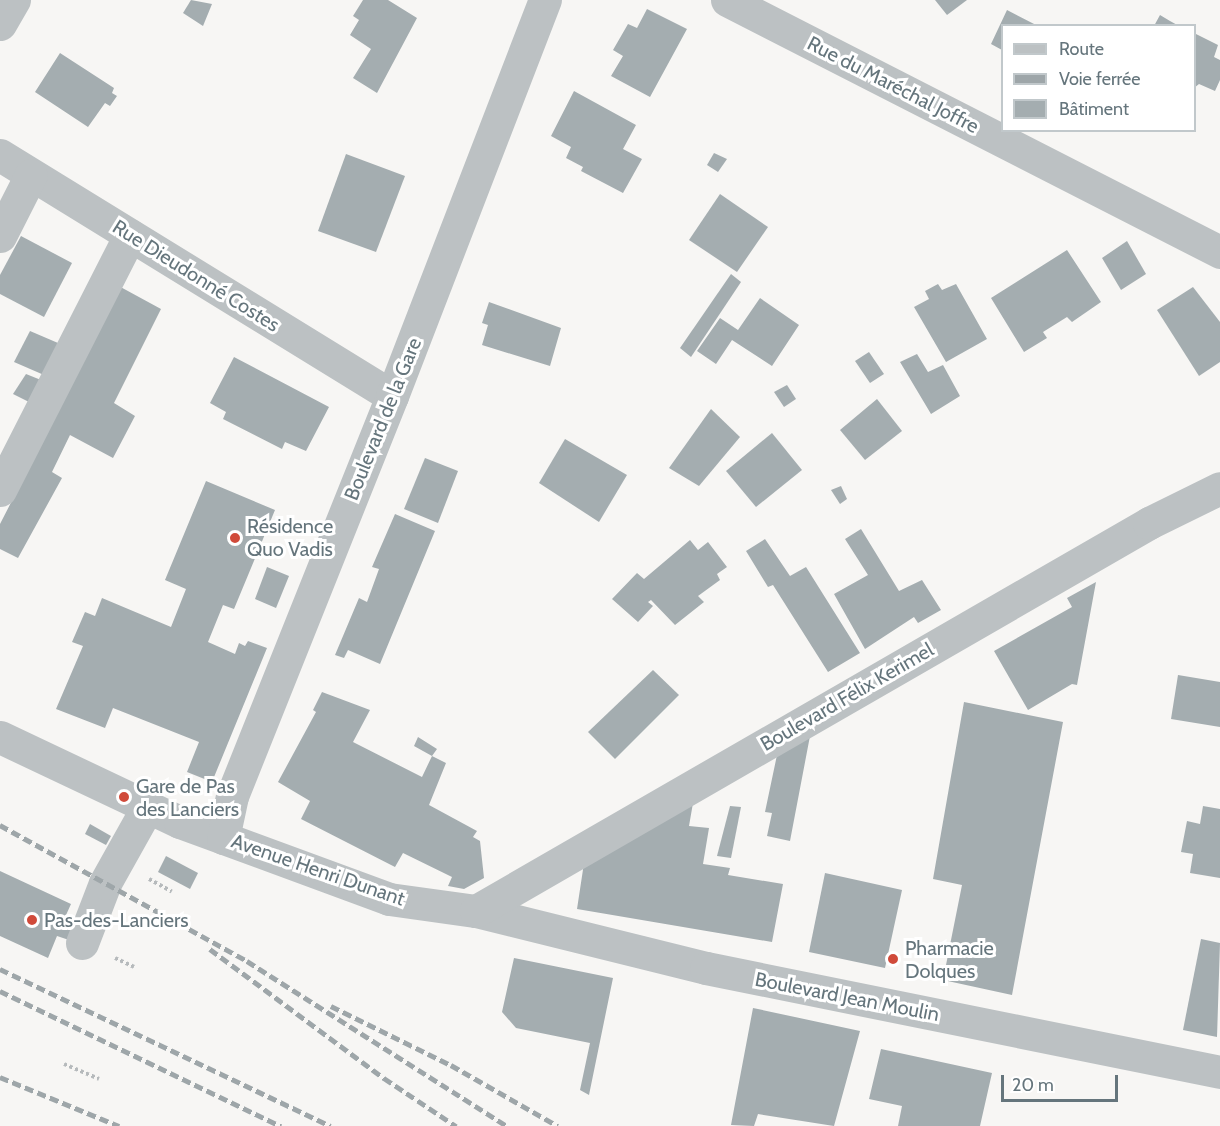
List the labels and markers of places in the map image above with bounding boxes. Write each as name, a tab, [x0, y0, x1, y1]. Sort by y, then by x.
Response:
place label: Résidence Quo Vadis	[247, 514, 333, 561]
marker: Résidence Quo Vadis	[228, 531, 242, 545]
place label: Gare de Pas des Lanciers	[136, 774, 239, 821]
marker: Gare de Pas des Lanciers	[117, 790, 131, 804]
place label: Pas-des-Lanciers	[44, 908, 189, 932]
marker: Pas-des-Lanciers	[25, 913, 39, 927]
place label: Pharmacie Dolques	[905, 936, 994, 983]
marker: Pharmacie Dolques	[886, 952, 900, 966]

